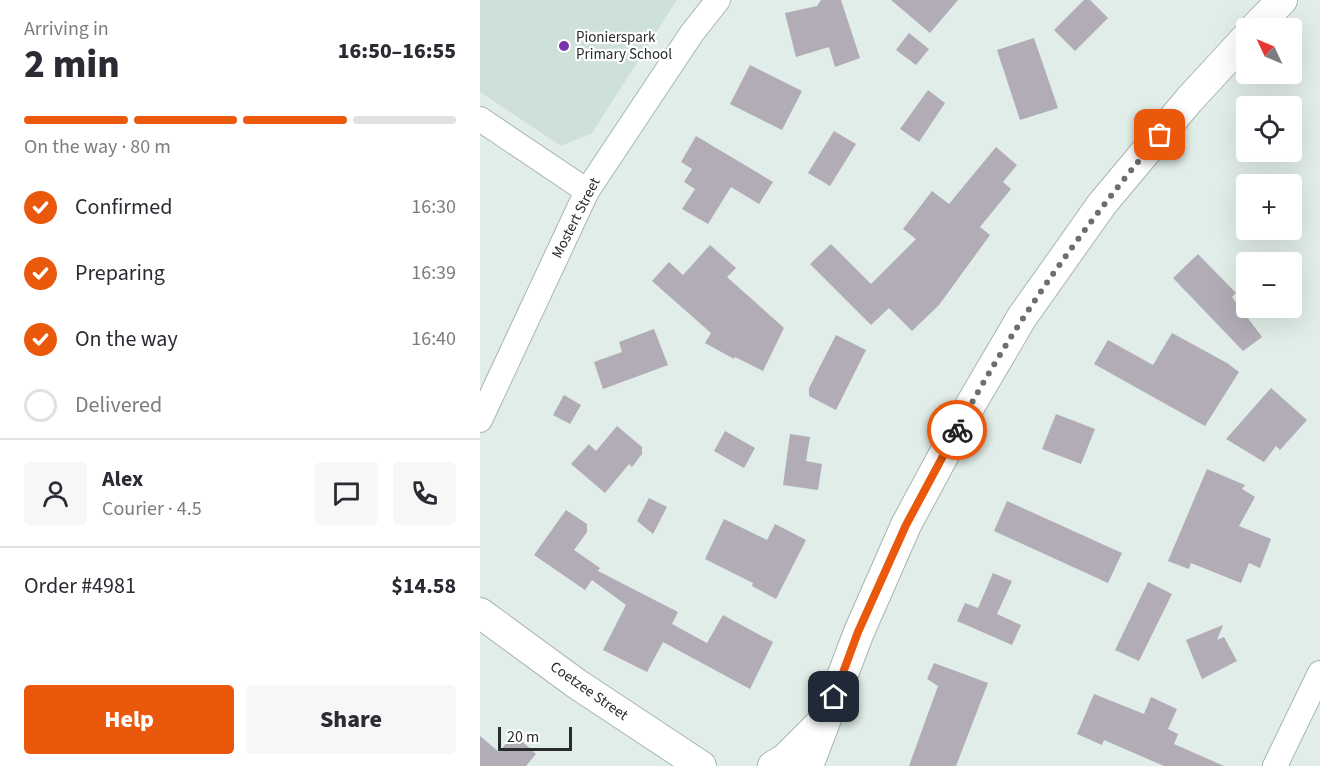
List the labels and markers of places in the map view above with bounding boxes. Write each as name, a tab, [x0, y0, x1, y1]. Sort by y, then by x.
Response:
place label: Pionierspark Primary School	[576, 27, 672, 65]
marker: Pionierspark Primary School	[557, 39, 571, 53]
pin	[1134, 109, 1185, 160]
pin	[808, 671, 859, 722]

